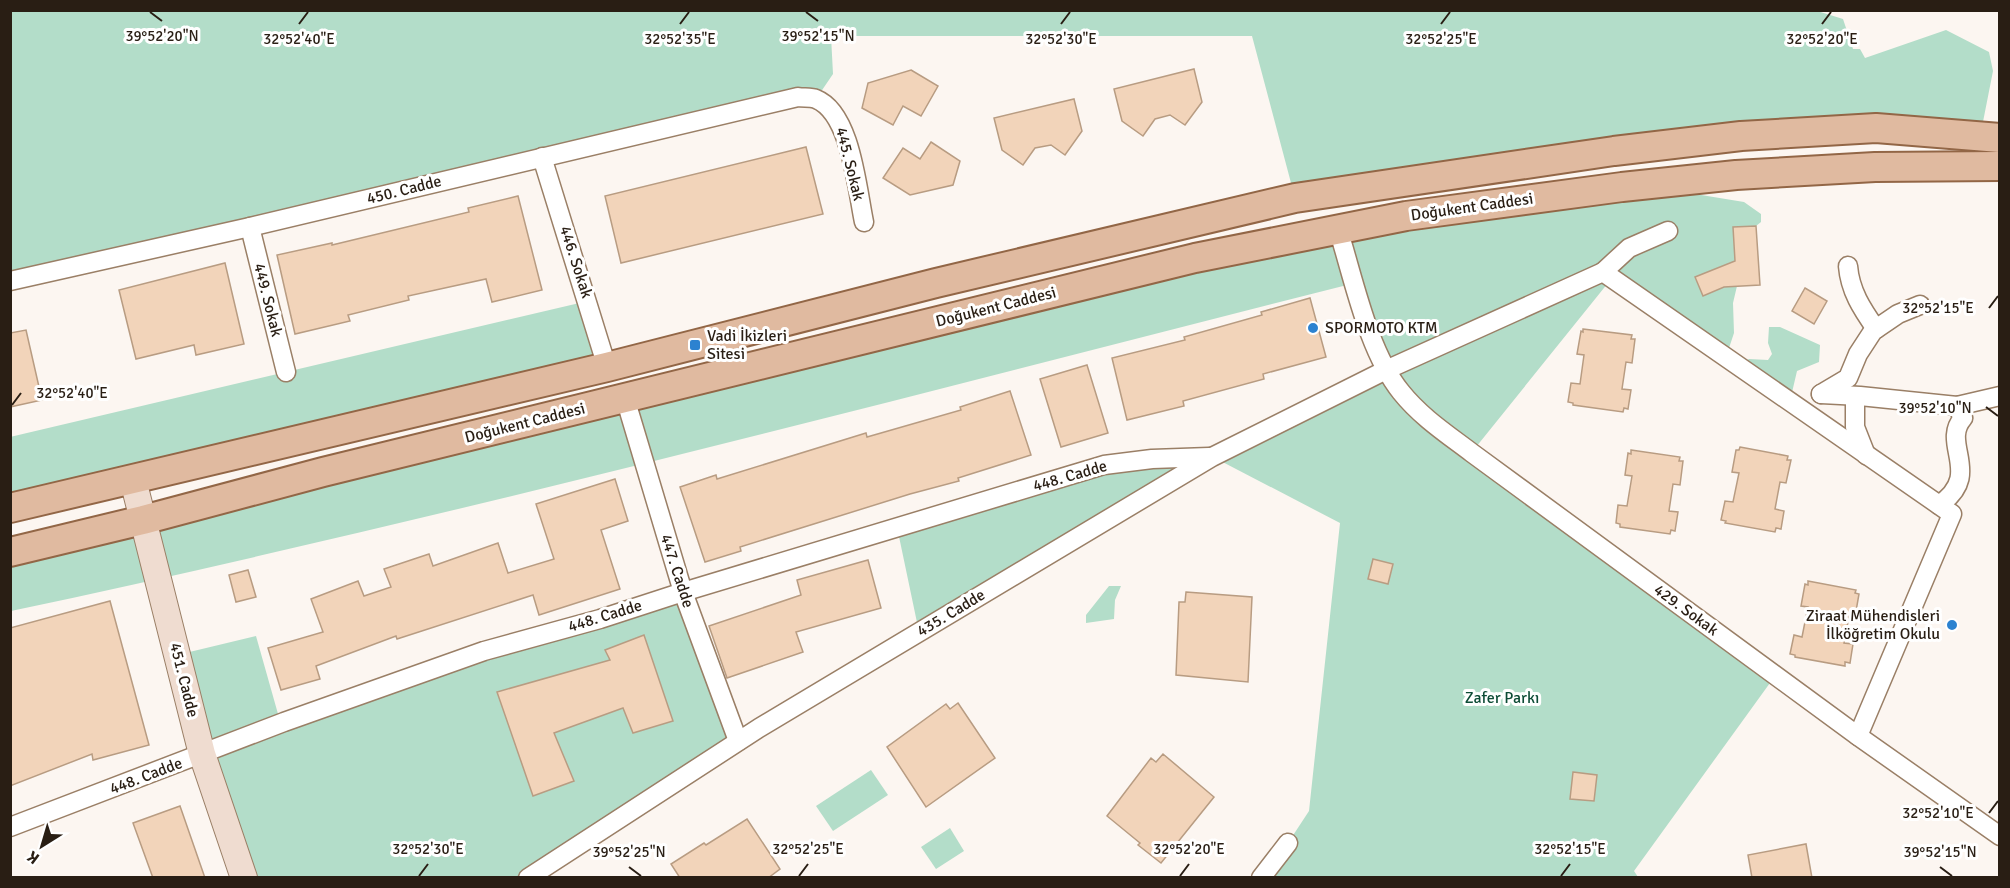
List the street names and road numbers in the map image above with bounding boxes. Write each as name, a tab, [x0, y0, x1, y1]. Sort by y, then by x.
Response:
street label: 445. Sokak	[831, 125, 869, 203]
street label: 450. Cadde	[365, 171, 443, 209]
street label: Doğukent Caddesi	[1410, 189, 1534, 225]
street label: 446. Sokak	[555, 223, 597, 301]
street label: 449. Sokak	[249, 261, 287, 339]
street label: Doğukent Caddesi	[934, 282, 1058, 332]
street label: Doğukent Caddesi	[463, 398, 587, 448]
street label: 448. Cadde	[1031, 456, 1109, 496]
street label: 447. Cadde	[656, 532, 698, 610]
street label: 429. Sokak	[1650, 580, 1722, 640]
street label: 435. Cadde	[913, 585, 989, 641]
street label: 448. Cadde	[566, 595, 644, 637]
street label: 451. Cadde	[165, 641, 203, 719]
street label: 448. Cadde	[107, 753, 185, 799]

